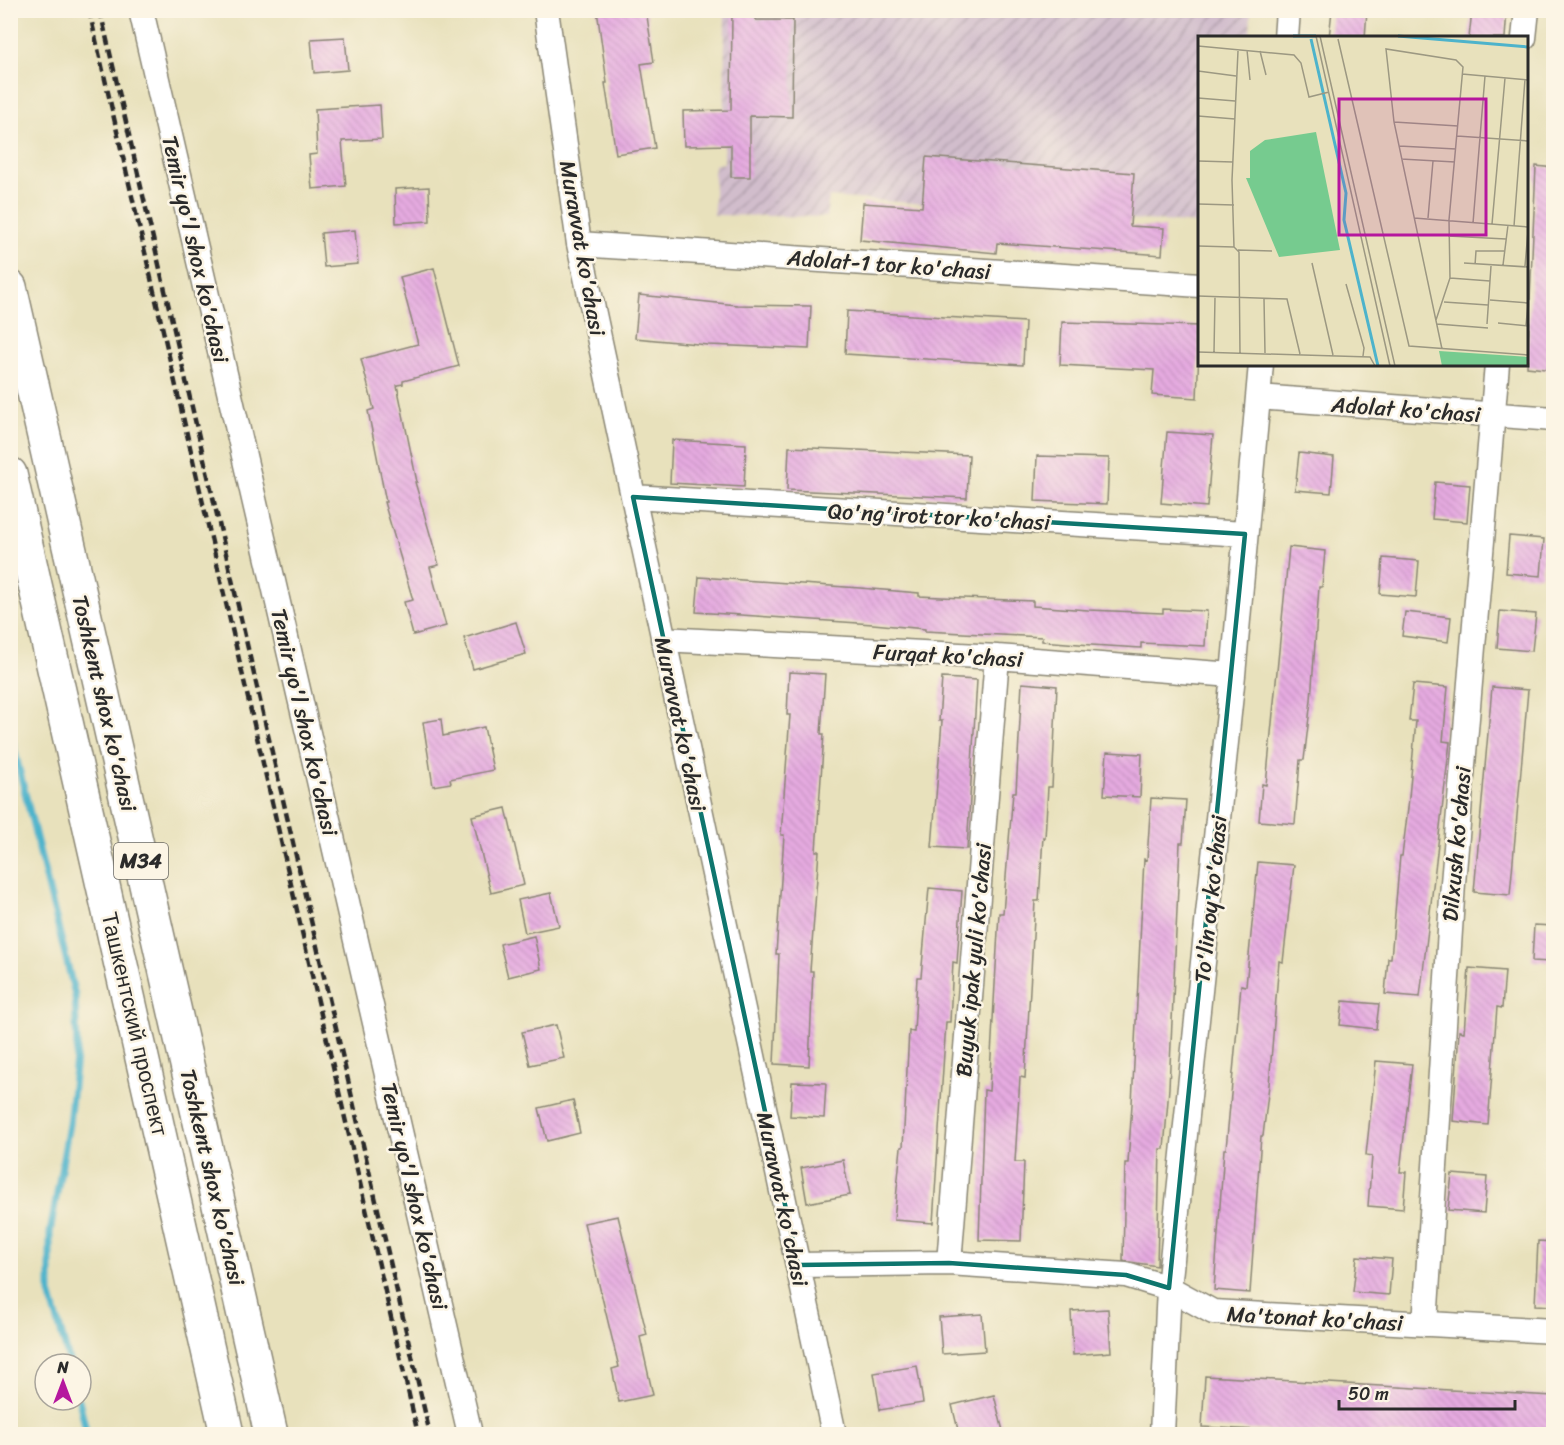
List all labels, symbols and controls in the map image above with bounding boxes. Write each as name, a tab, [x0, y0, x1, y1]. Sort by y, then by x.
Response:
inset map	[1198, 36, 1528, 366]
street label: Temir yo'l shox ko'chasi	[150, 132, 241, 368]
street label: Muravvat ko'chasi	[548, 157, 617, 340]
street label: Adolat-1 tor ko'chasi	[785, 238, 993, 291]
street label: Adolat ko'chasi	[1329, 385, 1483, 434]
street label: Qo'ng'irot tor ko'chasi	[827, 491, 1052, 542]
street label: Toshkent shox ko'chasi	[61, 591, 149, 816]
street label: Temir yo'l shox ko'chasi	[259, 605, 350, 841]
street label: Furqat ko'chasi	[872, 632, 1025, 679]
street label: Muravvat ko'chasi	[643, 633, 718, 816]
street label: Dilxush ko'chasi	[1430, 764, 1483, 923]
street label: To'lin oy ko'chasi	[1182, 812, 1239, 985]
street label: Buyuk ipak yuli ko'chasi	[944, 841, 1003, 1079]
road number: M34	[114, 843, 168, 879]
street label: Ташкентский проспект	[90, 908, 179, 1140]
street label: Toshkent shox ko'chasi	[169, 1065, 257, 1290]
street label: Temir yo'l shox ko'chasi	[369, 1079, 460, 1315]
street label: Muravvat ko'chasi	[745, 1108, 820, 1291]
street label: Ma'tonat ko'chasi	[1226, 1294, 1405, 1343]
north arrow	[33, 1352, 93, 1412]
text: N	[56, 1353, 69, 1382]
scale bar	[1339, 1373, 1514, 1411]
text: 50 m	[1348, 1378, 1389, 1410]

